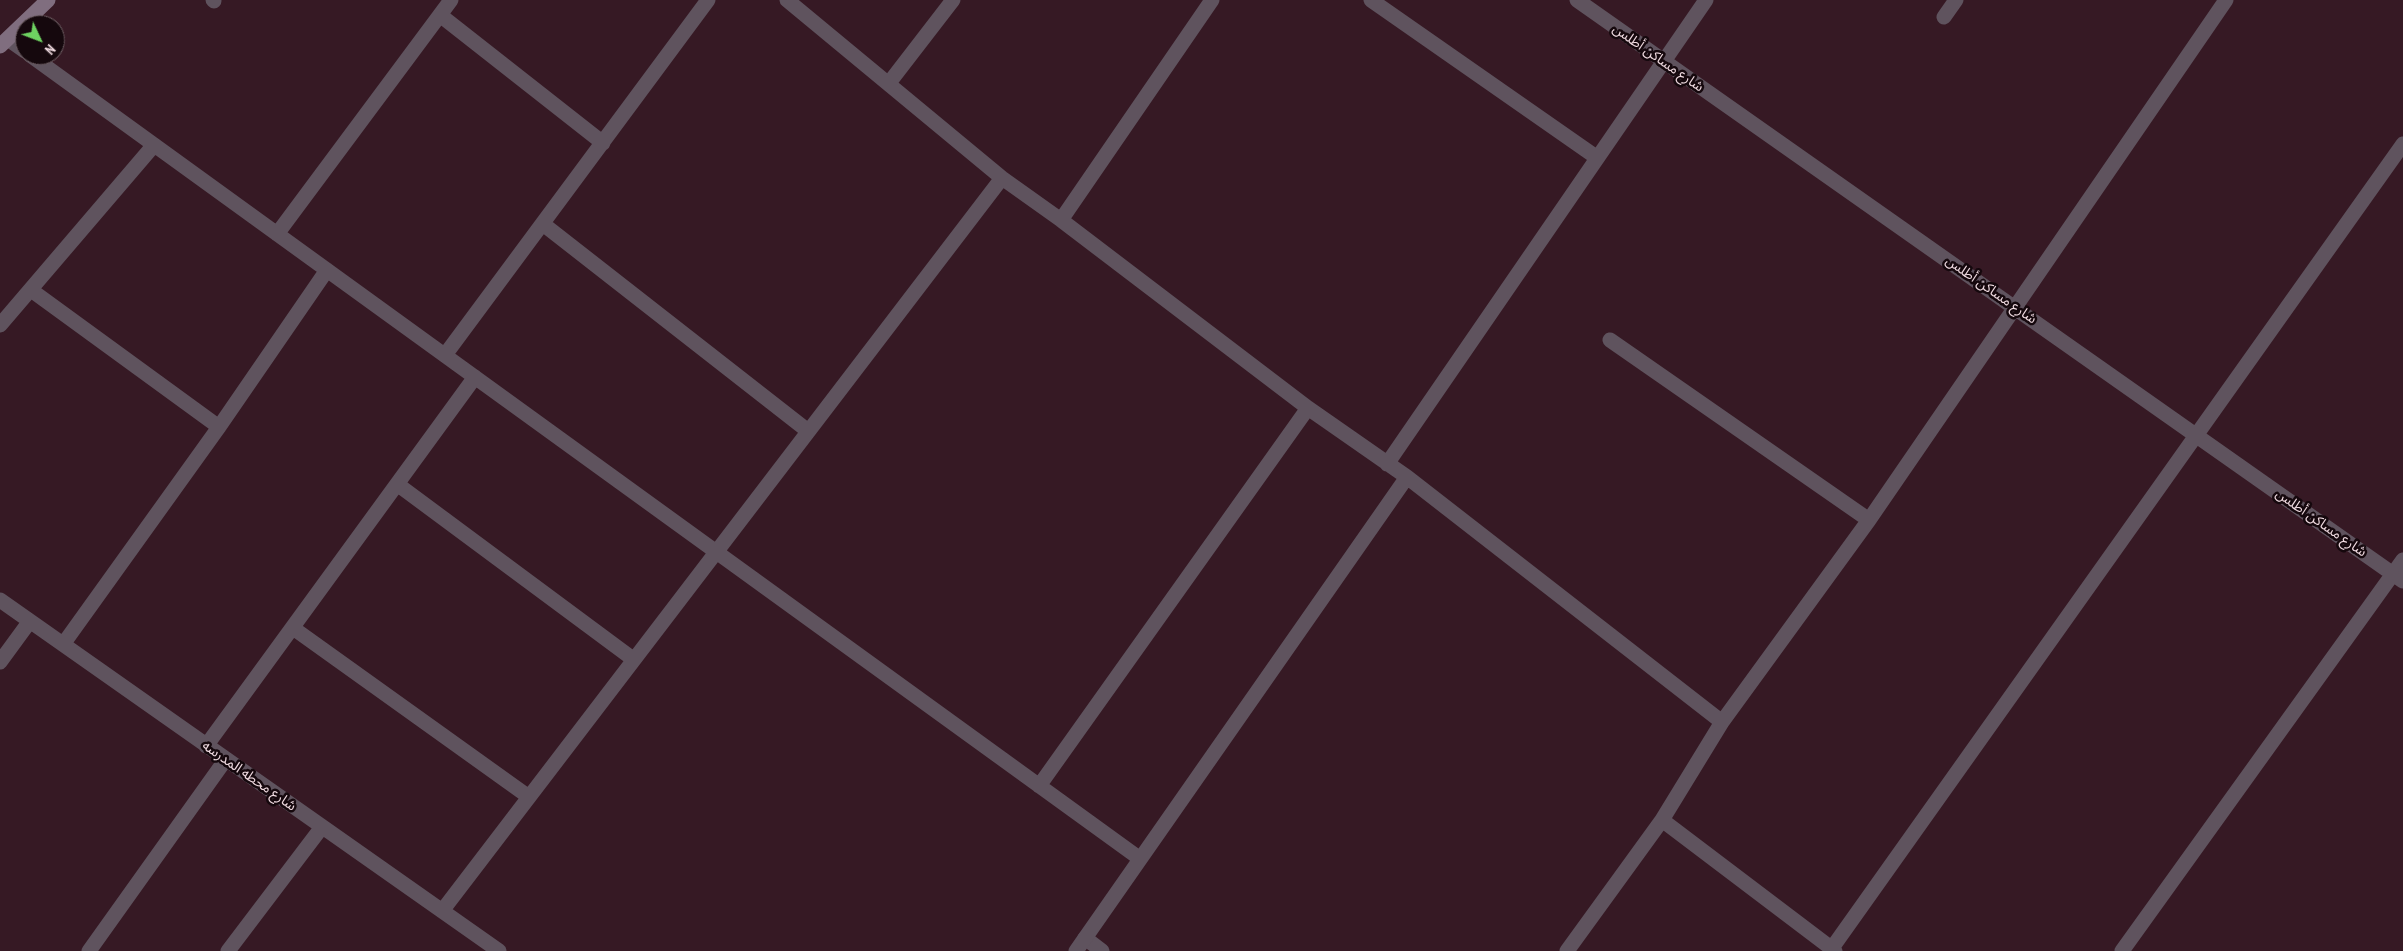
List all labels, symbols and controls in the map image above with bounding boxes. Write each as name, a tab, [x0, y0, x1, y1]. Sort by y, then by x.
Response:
north arrow	[15, 15, 65, 65]
street label: شارع مساكن أطلس	[1609, 20, 1707, 96]
text: N	[41, 41, 59, 58]
street label: شارع مساكن أطلس	[1942, 252, 2040, 328]
street label: شارع مساكن أطلس	[2272, 485, 2370, 561]
street label: شارع محطه المدرسه	[199, 737, 299, 815]

